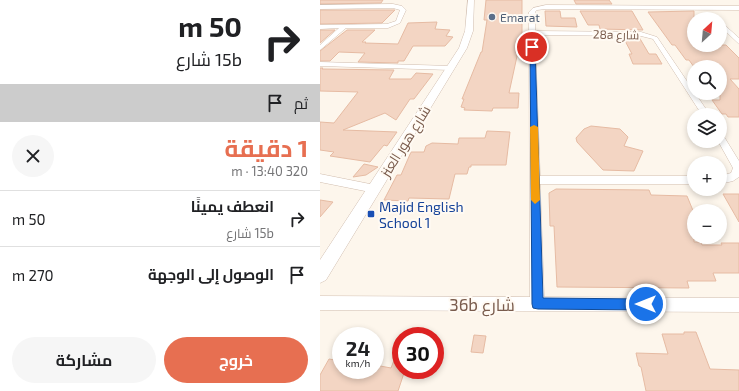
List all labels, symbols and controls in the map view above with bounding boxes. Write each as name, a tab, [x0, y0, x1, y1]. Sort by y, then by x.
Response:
text: 50 m	[178, 9, 242, 43]
place label: Emarat	[500, 10, 540, 24]
marker: Emarat	[487, 12, 497, 22]
north arrow	[687, 12, 727, 52]
map controls	[687, 12, 727, 244]
icon: right	[256, 16, 308, 68]
street label: 28a شارع	[593, 27, 639, 43]
pin	[515, 30, 549, 64]
icon: arrive	[521, 36, 543, 58]
text: 15b شارع	[176, 48, 242, 70]
button: search	[687, 60, 727, 100]
icon: arrive	[264, 92, 286, 114]
text: ثم	[294, 94, 308, 112]
street label: شارع هور العنز	[376, 102, 435, 181]
button: layers	[687, 108, 727, 148]
text: 1 دقيقة	[225, 133, 308, 162]
button: close	[12, 135, 54, 177]
button: +	[687, 156, 727, 196]
text: 320 m · 13:40	[231, 163, 308, 179]
text: انعطف يمينًا	[191, 197, 274, 215]
place label: Majid English School 1	[379, 198, 464, 231]
button: −	[687, 204, 727, 244]
icon: right	[286, 208, 308, 230]
marker: Majid English School 1	[366, 209, 376, 219]
text: 50 m	[12, 210, 46, 228]
text: 15b شارع	[226, 225, 274, 241]
icon: arrive	[286, 264, 308, 286]
text: الوصول إلى الوجهة	[148, 265, 274, 283]
text: 270 m	[12, 266, 54, 284]
position arrow	[625, 283, 667, 325]
street label: 36b شارع	[449, 294, 515, 317]
speed limit sign: 30	[392, 327, 444, 379]
text: 24	[346, 336, 370, 360]
button: مشاركة	[12, 337, 156, 383]
button: خروج	[164, 337, 308, 383]
text: km/h	[346, 357, 370, 369]

